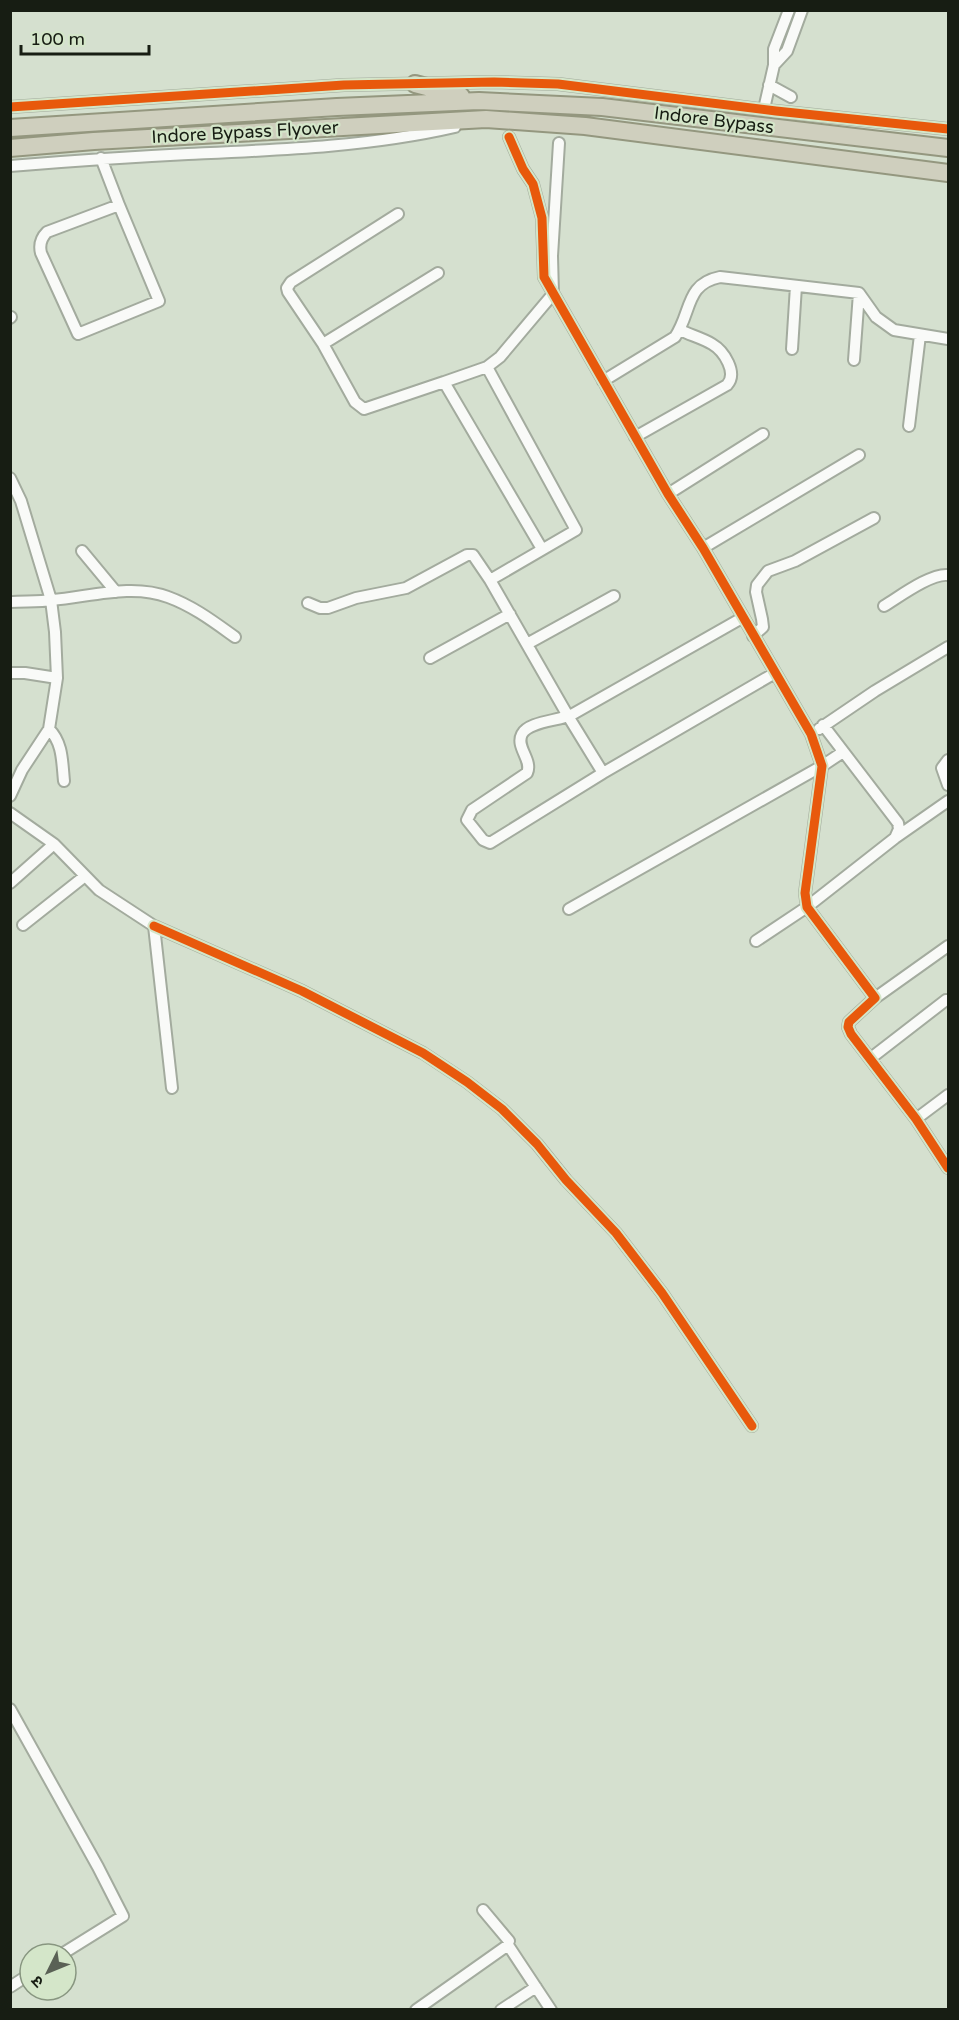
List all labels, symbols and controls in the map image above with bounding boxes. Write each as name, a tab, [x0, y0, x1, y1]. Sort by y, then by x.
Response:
scale bar	[21, 18, 148, 56]
text: 100 m	[30, 28, 85, 50]
street label: Indore Bypass	[653, 102, 775, 138]
street label: Indore Bypass Flyover	[151, 116, 339, 148]
north arrow	[18, 1942, 78, 2002]
text: उ	[27, 1971, 48, 1992]

